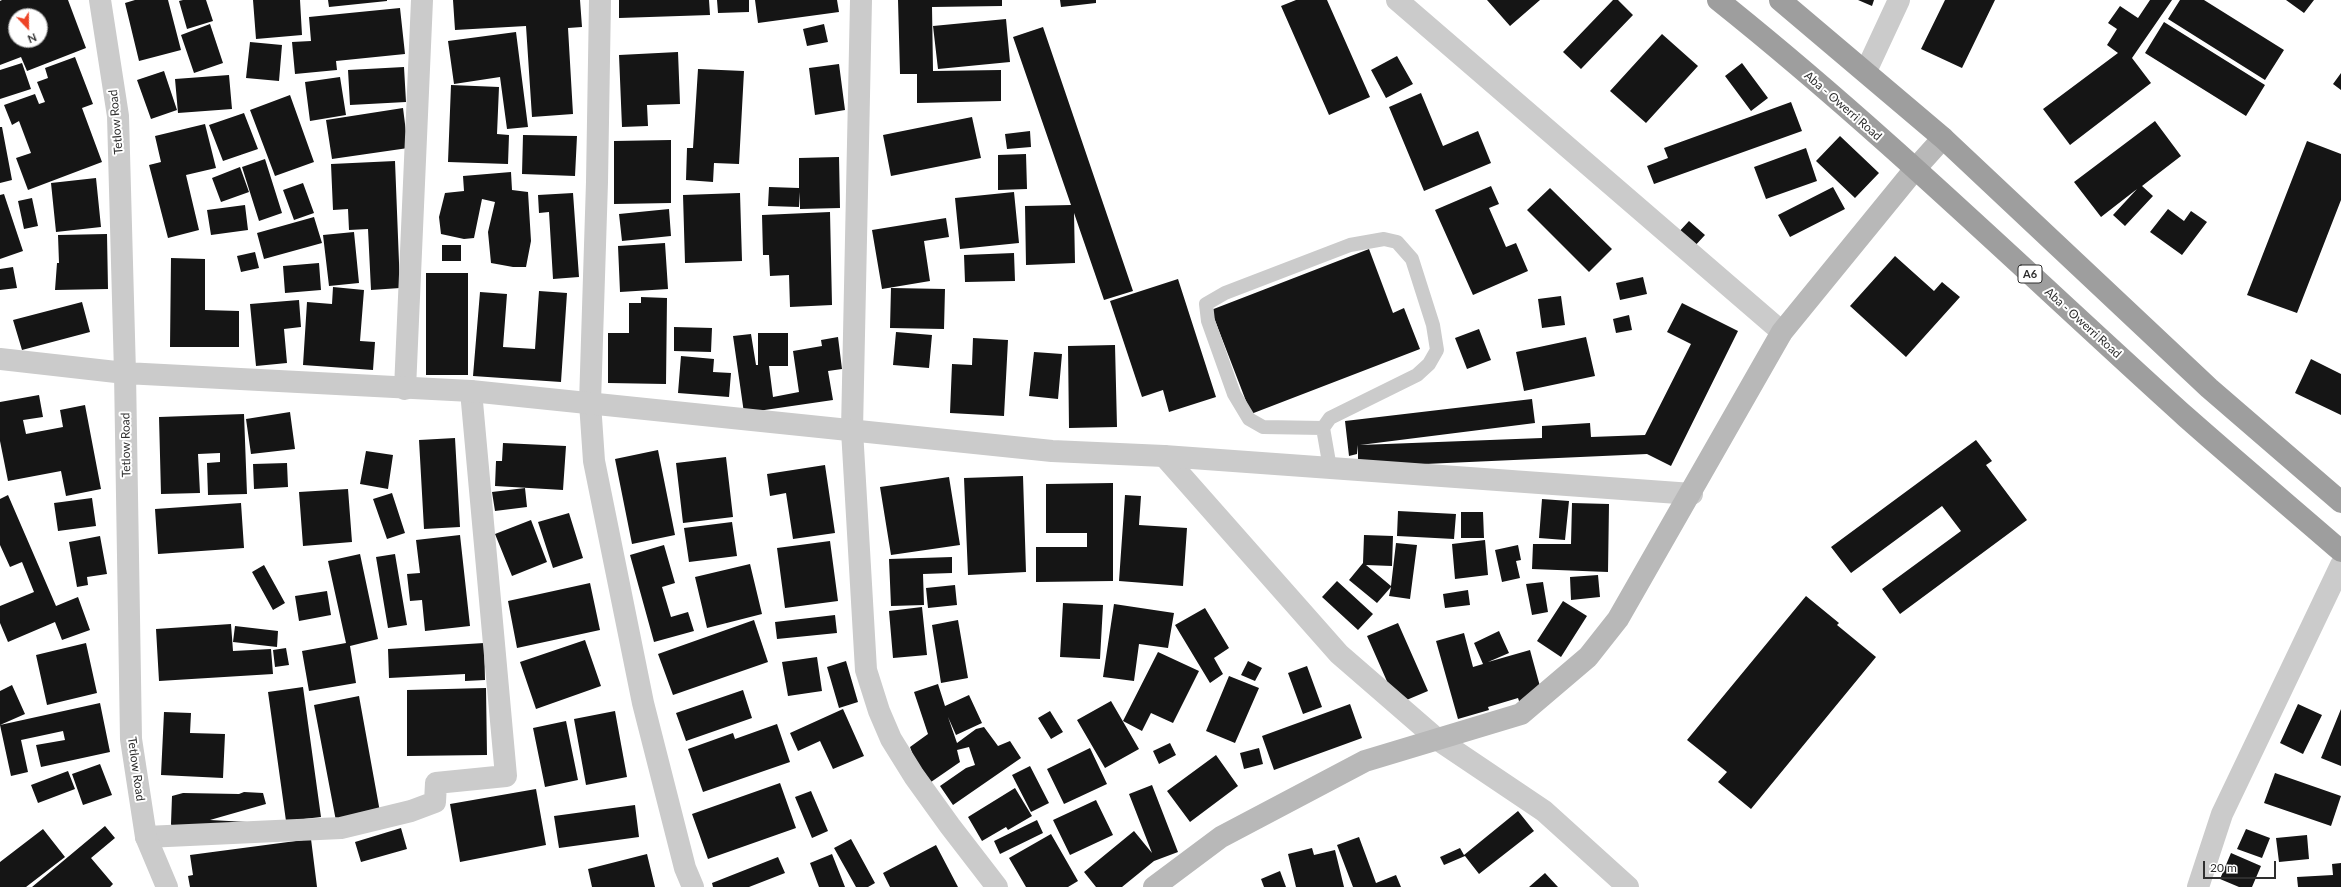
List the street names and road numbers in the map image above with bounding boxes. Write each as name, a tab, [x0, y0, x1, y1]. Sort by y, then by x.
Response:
street label: Aba - Owerri Road	[1801, 68, 1885, 144]
street label: Tetlow Road	[106, 89, 126, 155]
road number: A6	[2018, 265, 2042, 283]
street label: Aba - Owerri Road	[2042, 285, 2124, 361]
street label: Tetlow Road	[118, 412, 134, 478]
street label: Tetlow Road	[124, 736, 148, 802]

